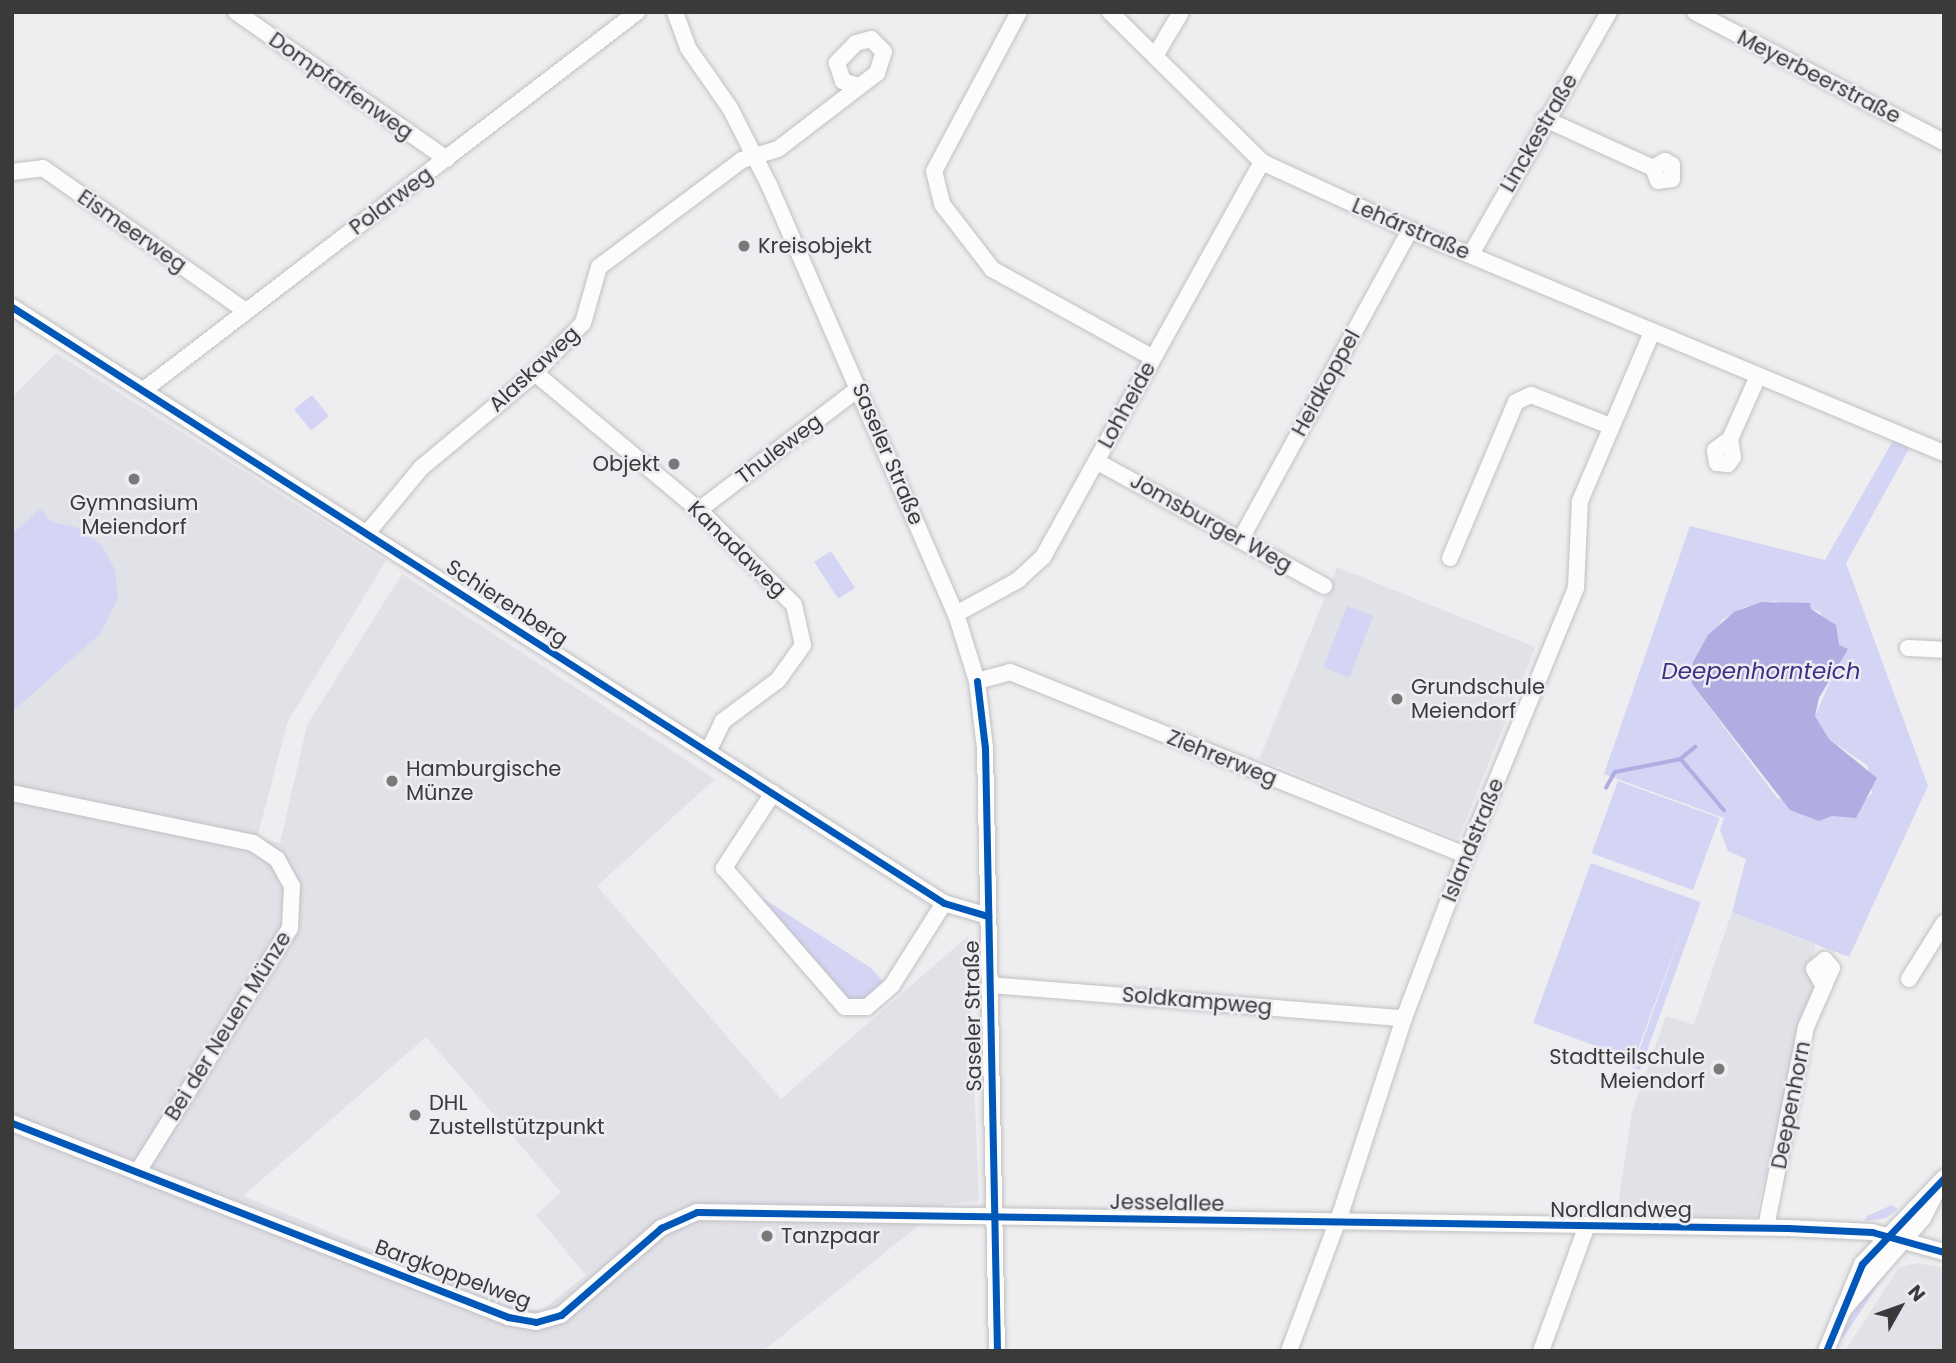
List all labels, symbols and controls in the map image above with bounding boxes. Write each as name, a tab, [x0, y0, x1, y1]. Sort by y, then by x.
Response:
street label: Meyerbeerstraße	[1733, 25, 1905, 129]
street label: Dompfaffenweg	[264, 27, 418, 145]
street label: Linckestraße	[1495, 69, 1583, 197]
street label: Polarweg	[345, 162, 437, 240]
street label: Eismeerweg	[73, 184, 191, 278]
street label: Lehárstraße	[1348, 193, 1474, 265]
place label: Kreisobjekt	[758, 233, 872, 259]
marker: Kreisobjekt	[736, 238, 752, 254]
street label: Alaskaweg	[484, 321, 584, 417]
street label: Heidkoppel	[1286, 325, 1366, 441]
street label: Lohheide	[1093, 357, 1161, 453]
street label: Saseler Straße	[847, 379, 929, 529]
street label: Thuleweg	[731, 409, 827, 489]
place label: Objekt	[593, 451, 660, 477]
marker: Objekt	[666, 456, 682, 472]
street label: Jomsburger Weg	[1126, 468, 1296, 578]
marker: Gymnasium Meiendorf	[126, 471, 142, 487]
place label: Gymnasium Meiendorf	[70, 490, 198, 540]
street label: Kanadaweg	[682, 496, 792, 602]
street label: Schierenberg	[441, 554, 573, 652]
water label: Deepenhornteich	[1661, 657, 1861, 685]
place label: Grundschule Meiendorf	[1411, 674, 1545, 724]
marker: Grundschule Meiendorf	[1389, 691, 1405, 707]
street label: Ziehrerweg	[1163, 725, 1281, 791]
place label: Hamburgische Münze	[406, 756, 561, 806]
marker: Hamburgische Münze	[384, 773, 400, 789]
street label: Islandstraße	[1437, 775, 1509, 905]
street label: Bei der Neuen Münze	[160, 927, 296, 1125]
street label: Saseler Straße	[959, 940, 987, 1092]
street label: Soldkampweg	[1121, 982, 1273, 1020]
street label: Deepenhorn	[1766, 1039, 1816, 1171]
place label: Stadtteilschule Meiendorf	[1549, 1044, 1705, 1094]
marker: Stadtteilschule Meiendorf	[1711, 1061, 1727, 1077]
place label: DHL Zustellstützpunkt	[429, 1090, 605, 1140]
marker: DHL Zustellstützpunkt	[407, 1107, 423, 1123]
street label: Jesselallee	[1109, 1189, 1225, 1217]
street label: Nordlandweg	[1550, 1197, 1692, 1223]
place label: Tanzpaar	[781, 1223, 880, 1249]
marker: Tanzpaar	[759, 1228, 775, 1244]
street label: Bargkoppelweg	[371, 1234, 535, 1314]
north arrow	[1865, 1272, 1935, 1342]
text: N	[1902, 1279, 1931, 1307]

